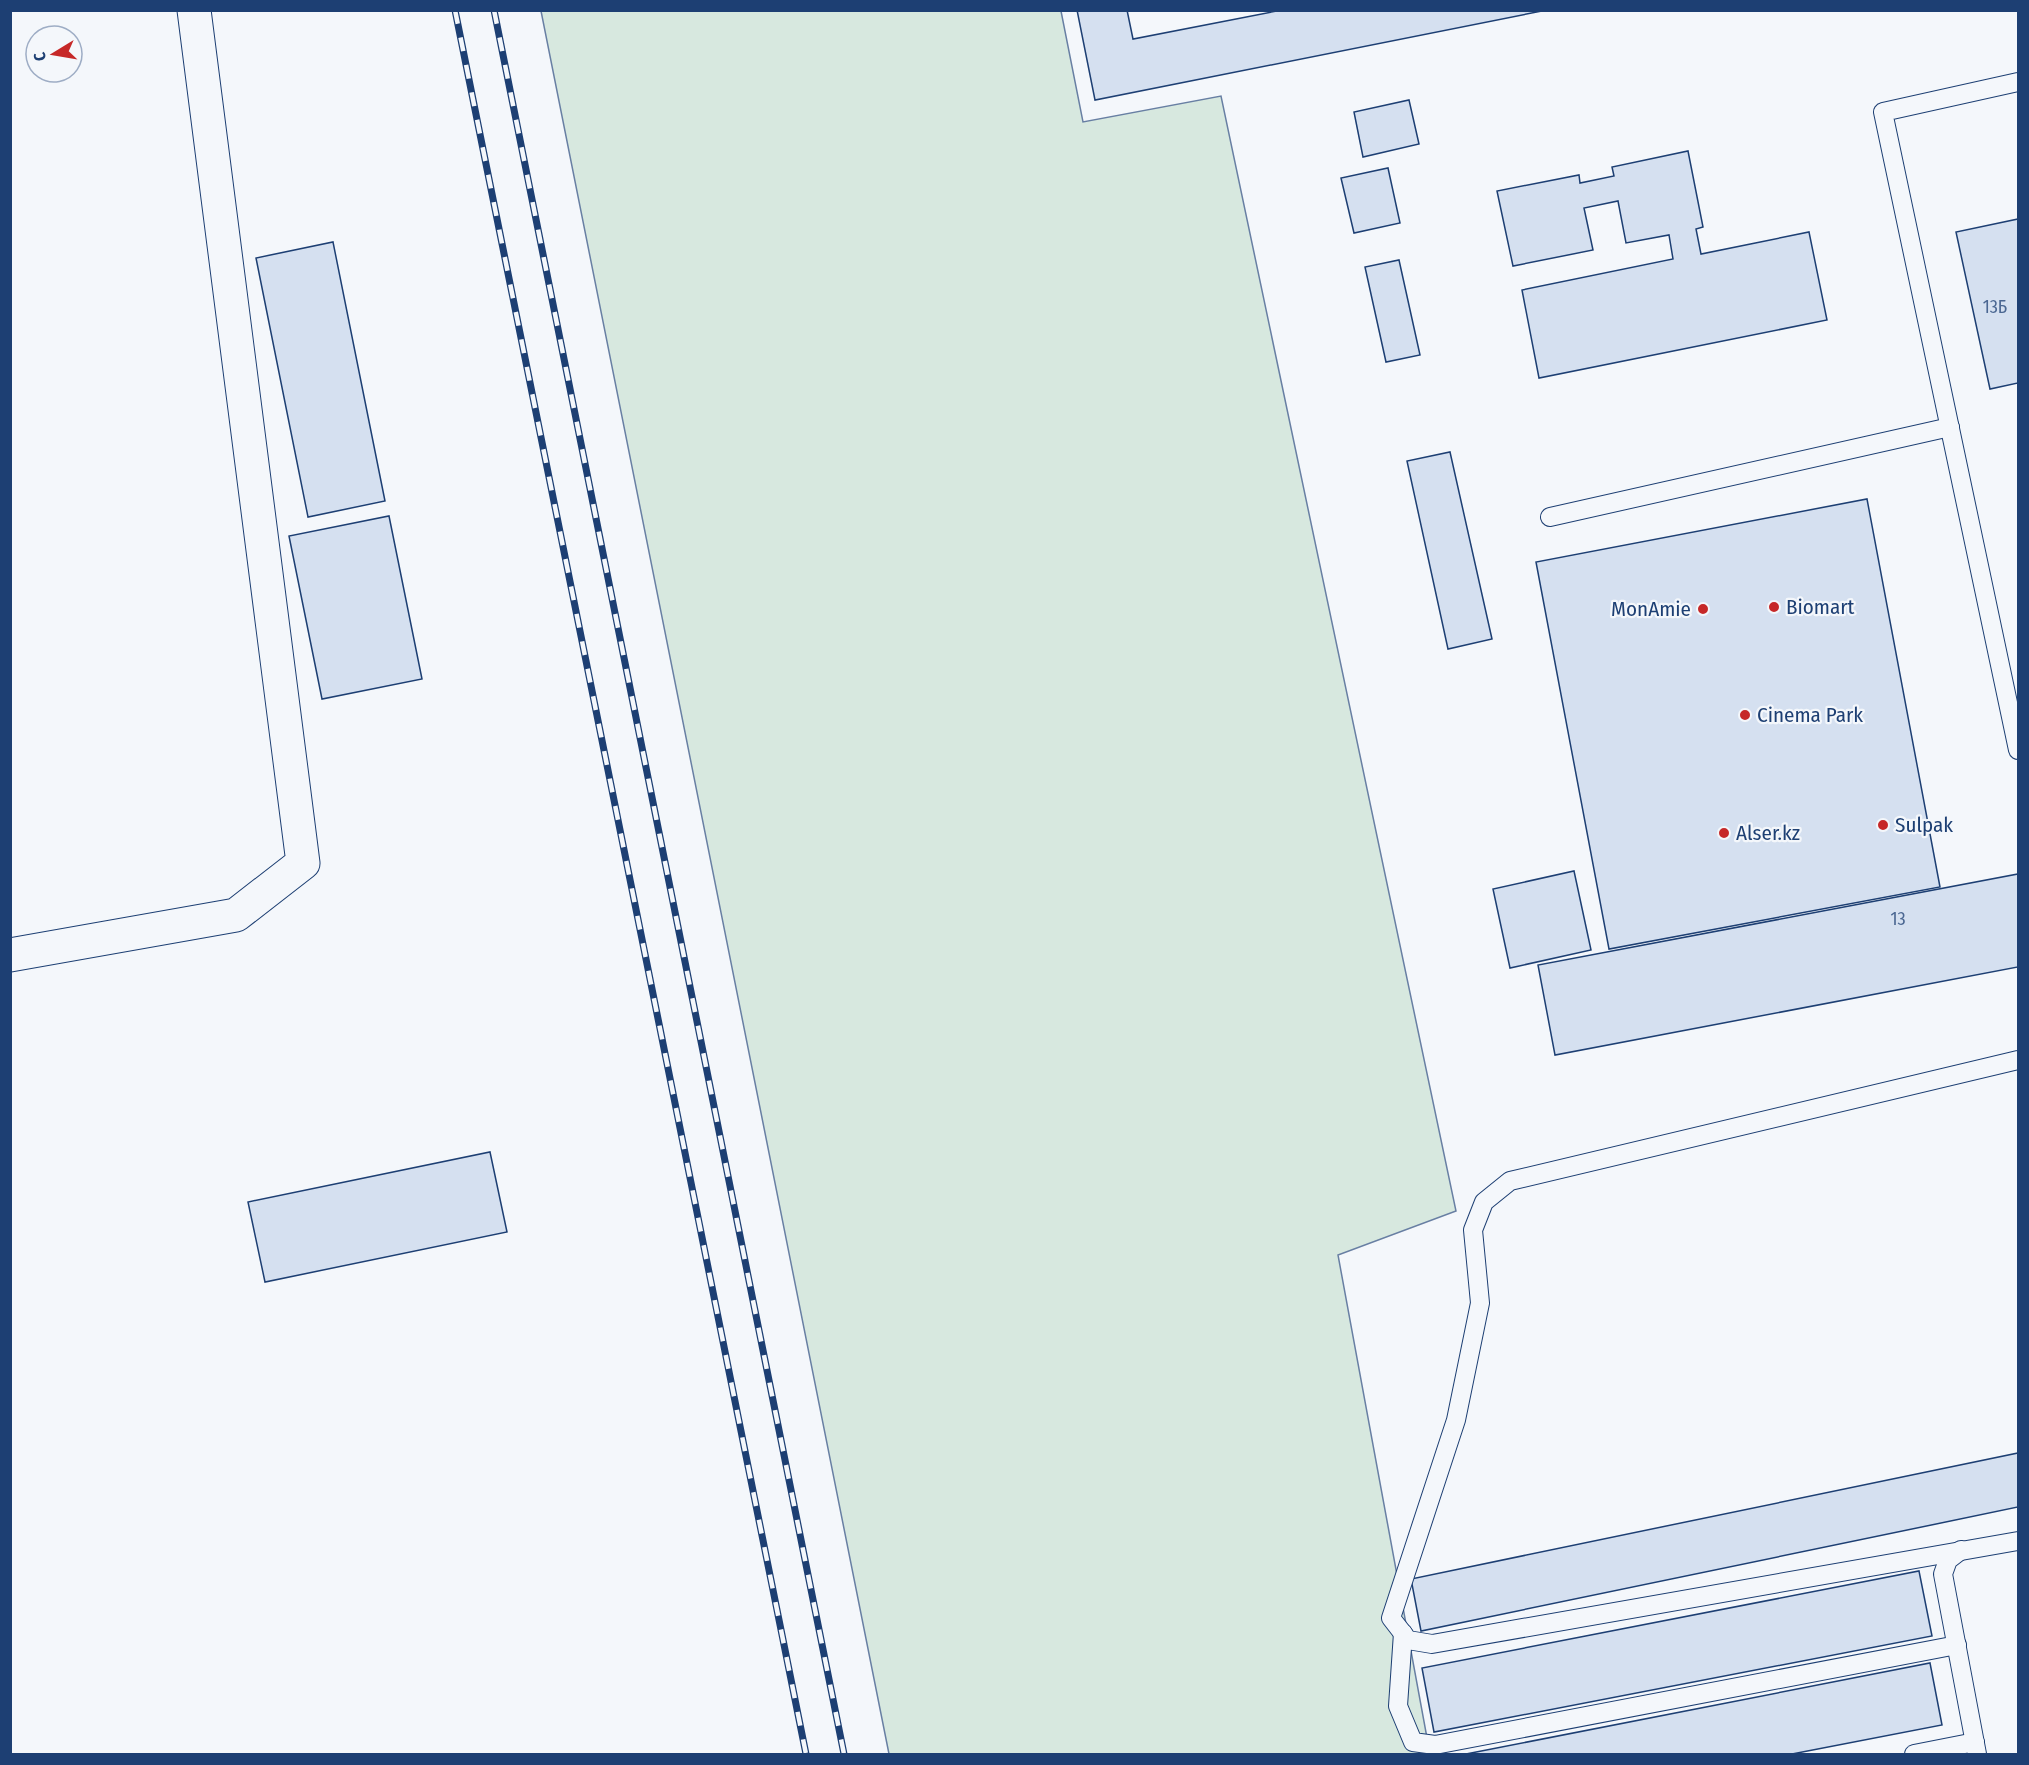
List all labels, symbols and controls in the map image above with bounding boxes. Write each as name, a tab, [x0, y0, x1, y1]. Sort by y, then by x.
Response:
north arrow	[24, 24, 84, 84]
text: С	[30, 50, 50, 63]
house number: 13Б	[1983, 296, 2007, 318]
place label: Biomart	[1786, 594, 1855, 620]
place label: MonAmie	[1611, 596, 1691, 622]
marker: Biomart	[1767, 600, 1781, 614]
marker: MonAmie	[1696, 602, 1710, 616]
place label: Cinema Park	[1757, 702, 1863, 728]
marker: Cinema Park	[1738, 708, 1752, 722]
place label: Sulpak	[1895, 812, 1953, 838]
marker: Sulpak	[1876, 818, 1890, 832]
place label: Alser.kz	[1736, 820, 1800, 846]
marker: Alser.kz	[1717, 826, 1731, 840]
house number: 13	[1890, 908, 1906, 930]

